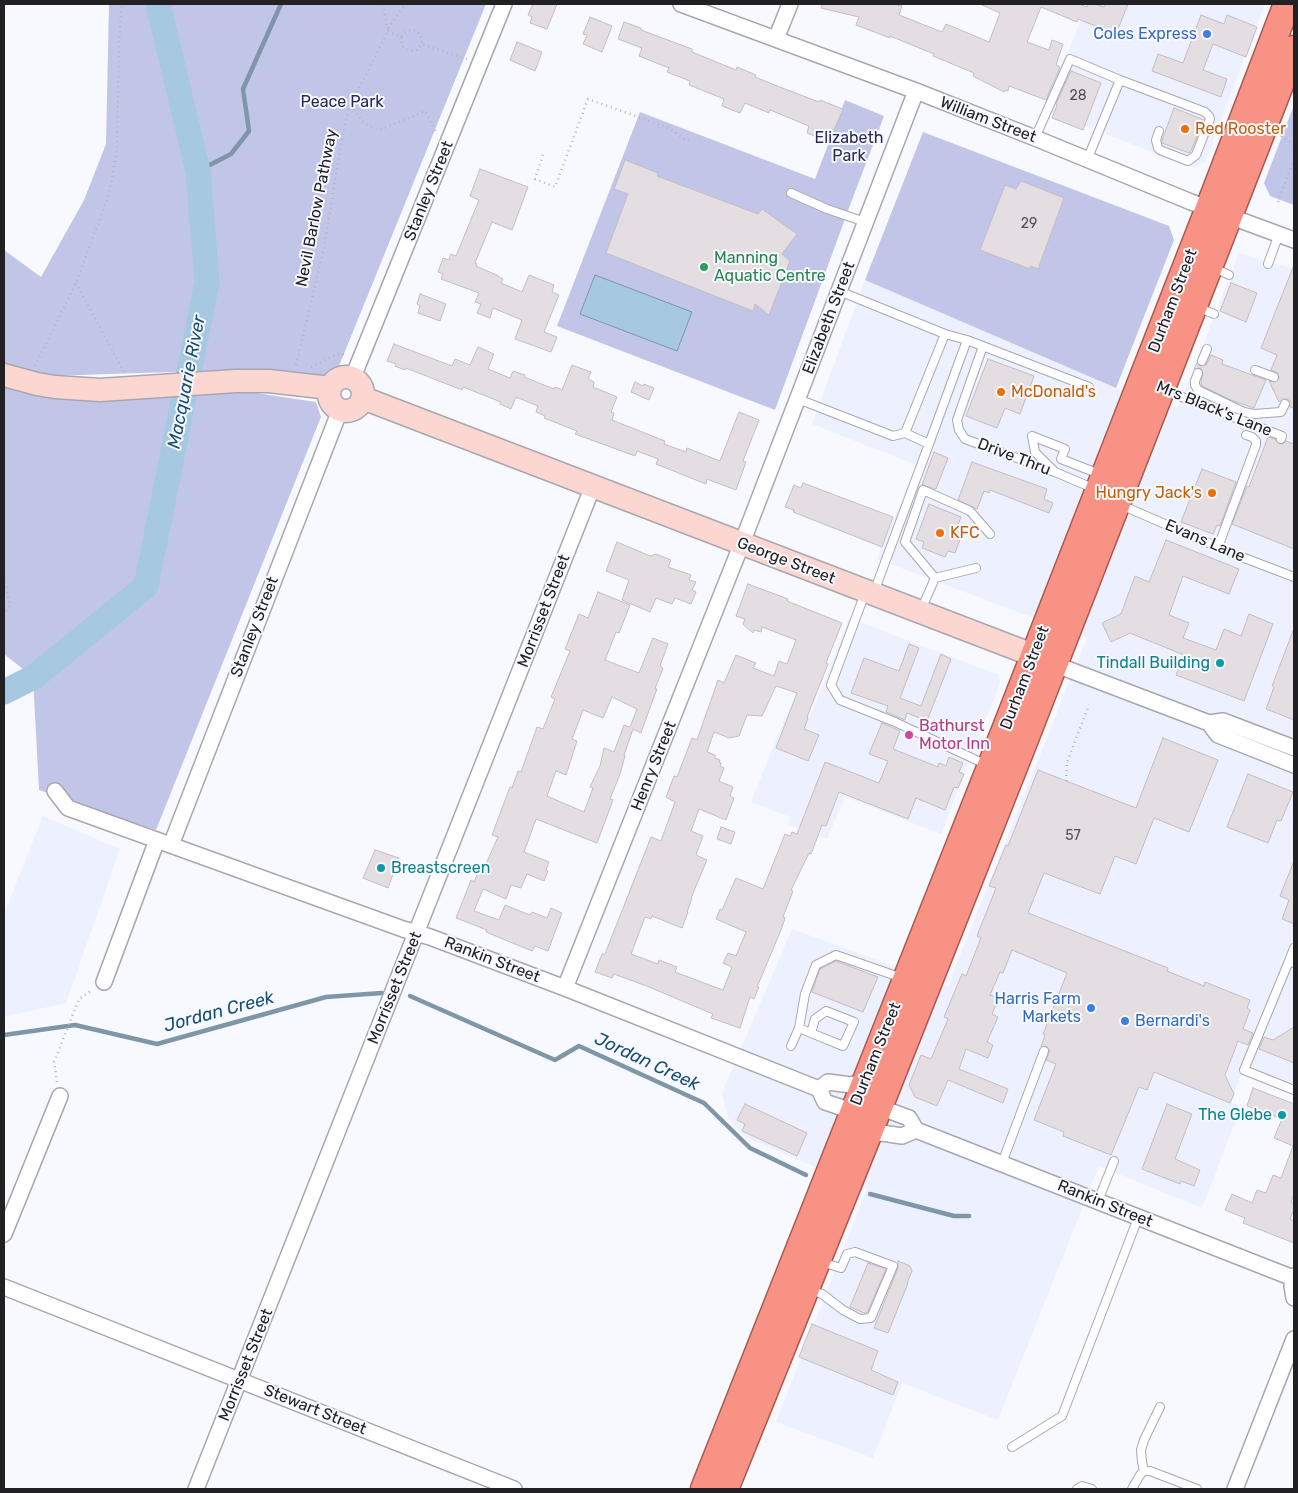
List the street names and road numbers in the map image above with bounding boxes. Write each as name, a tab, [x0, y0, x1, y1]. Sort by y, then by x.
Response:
street label: William Street	[937, 93, 1039, 147]
street label: Nevil Barlow Pathway	[292, 127, 342, 289]
street label: Stanley Street	[400, 138, 458, 244]
street label: Durham Street	[1144, 246, 1202, 356]
street label: Elizabeth Street	[799, 259, 859, 377]
street label: Mrs Black's Lane	[1153, 377, 1275, 441]
street label: Drive Thru	[975, 434, 1053, 480]
street label: Evans Lane	[1162, 516, 1248, 566]
street label: George Street	[734, 533, 838, 589]
street label: Morrisset Street	[514, 552, 574, 670]
street label: Stanley Street	[227, 574, 283, 680]
street label: Durham Street	[996, 623, 1054, 733]
street label: Henry Street	[627, 718, 681, 814]
street label: Morrisset Street	[364, 929, 426, 1047]
street label: Rankin Street	[441, 933, 543, 987]
street label: Durham Street	[847, 1000, 905, 1108]
street label: Rankin Street	[1055, 1176, 1155, 1232]
street label: Morrisset Street	[215, 1306, 277, 1424]
street label: Stewart Street	[261, 1381, 369, 1439]

